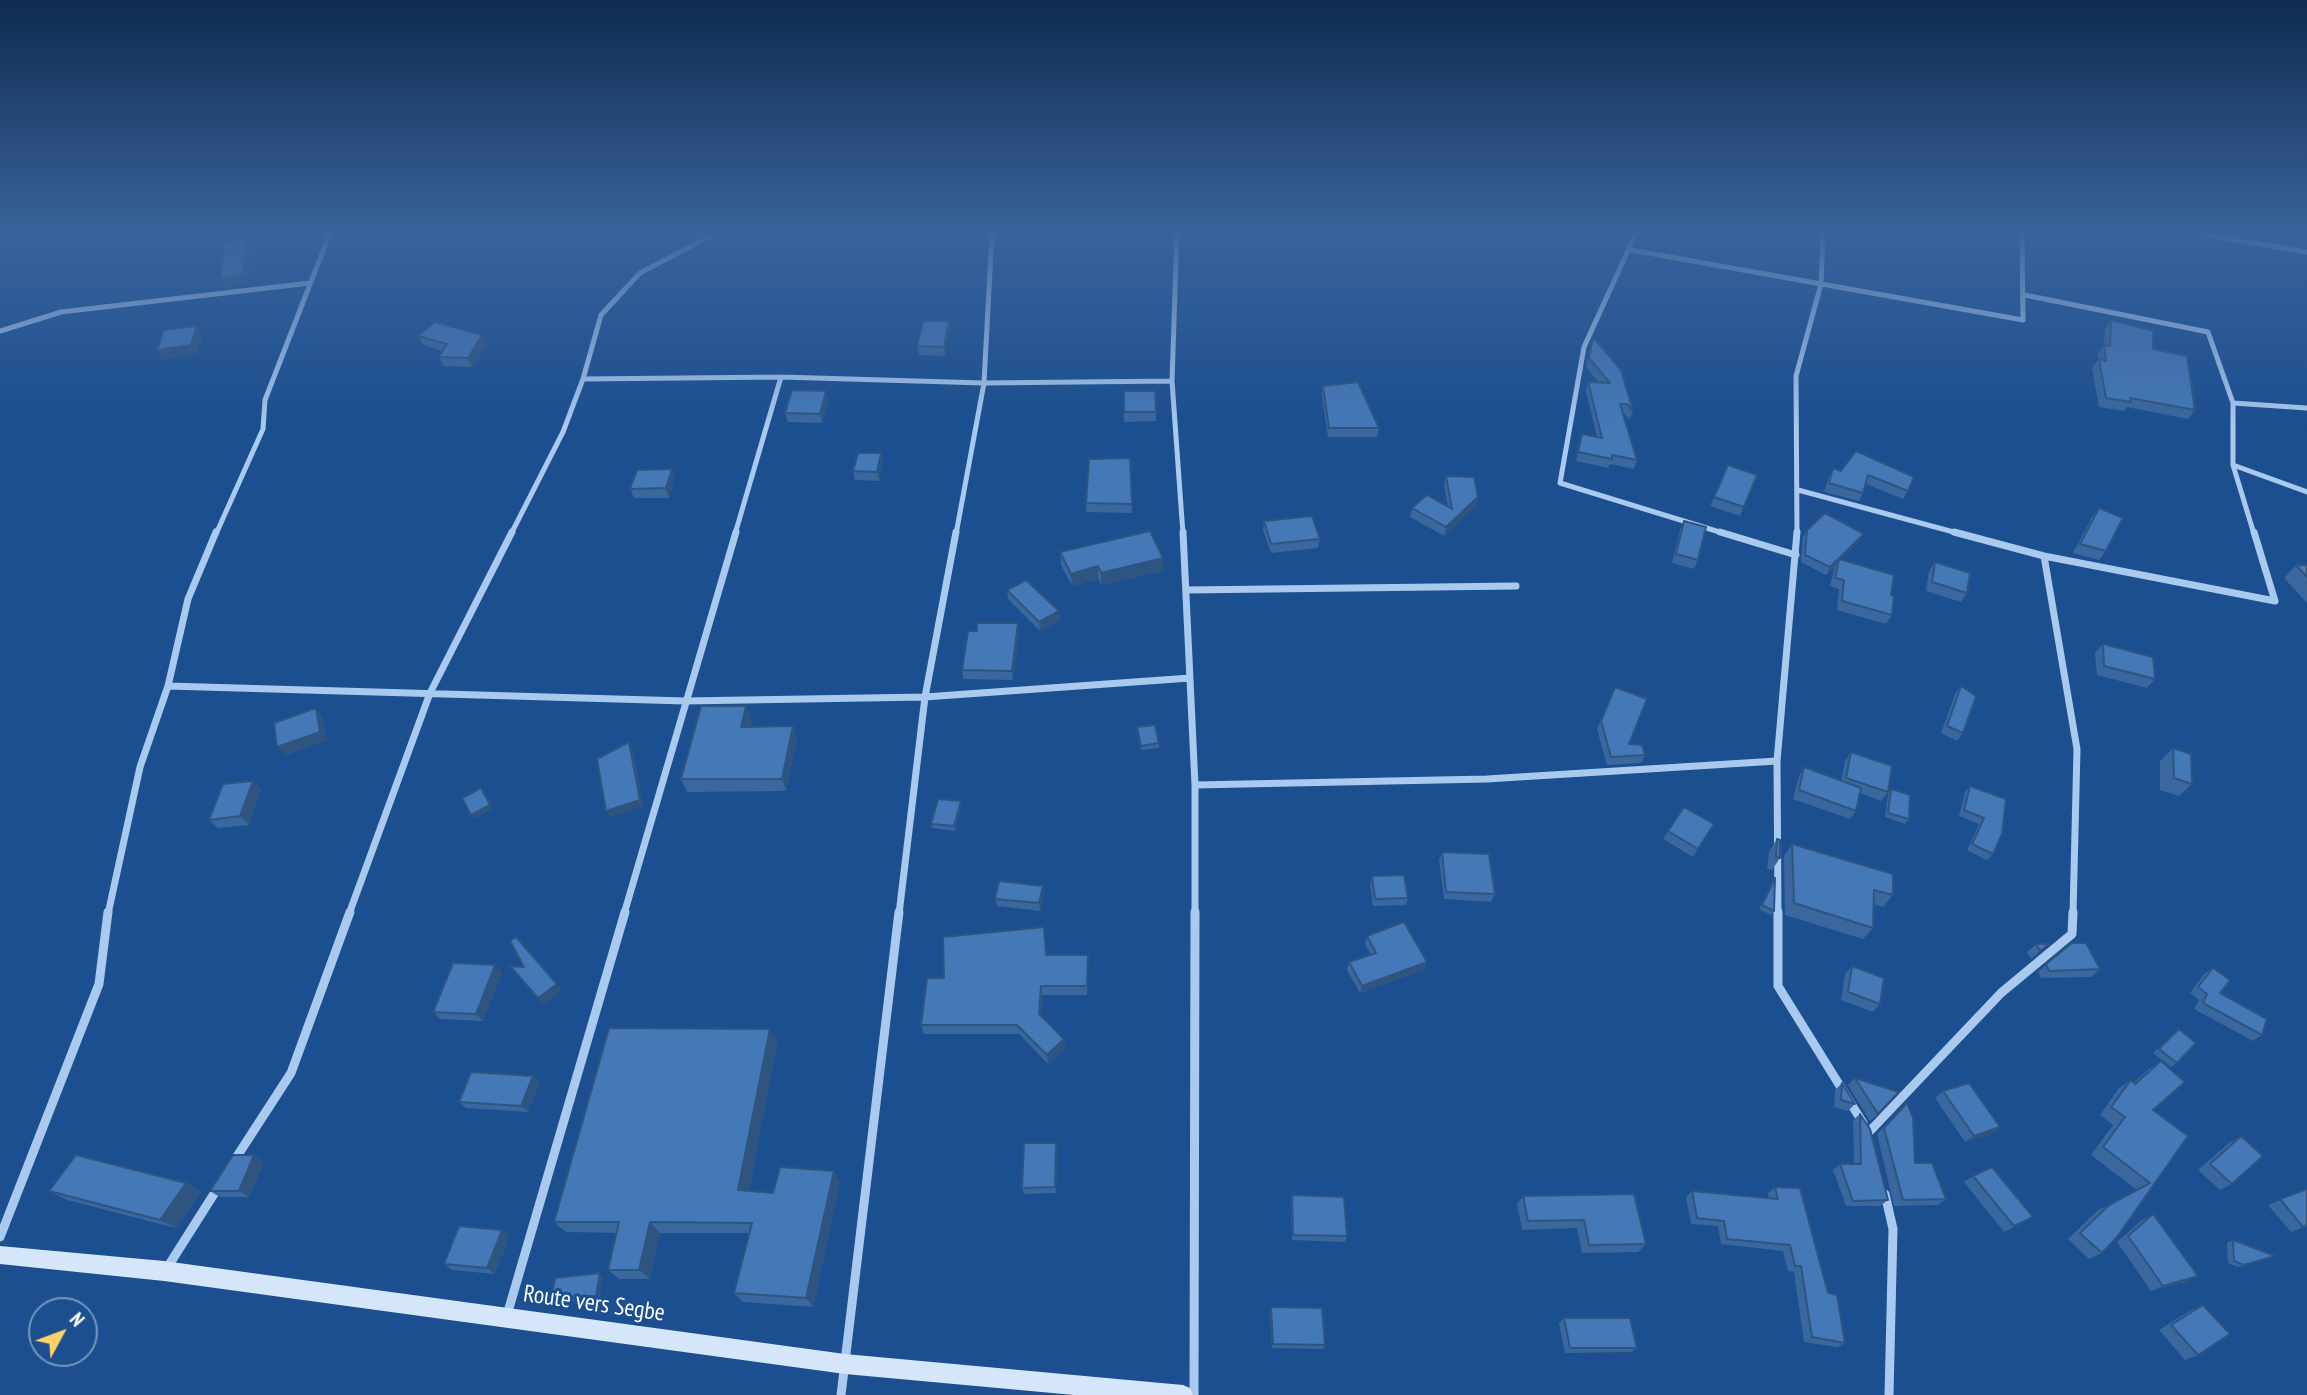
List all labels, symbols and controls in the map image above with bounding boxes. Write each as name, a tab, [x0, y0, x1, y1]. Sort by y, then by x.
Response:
street label: Route vers Segbe	[521, 1280, 667, 1328]
north arrow	[28, 1297, 98, 1367]
text: N	[65, 1308, 90, 1331]

